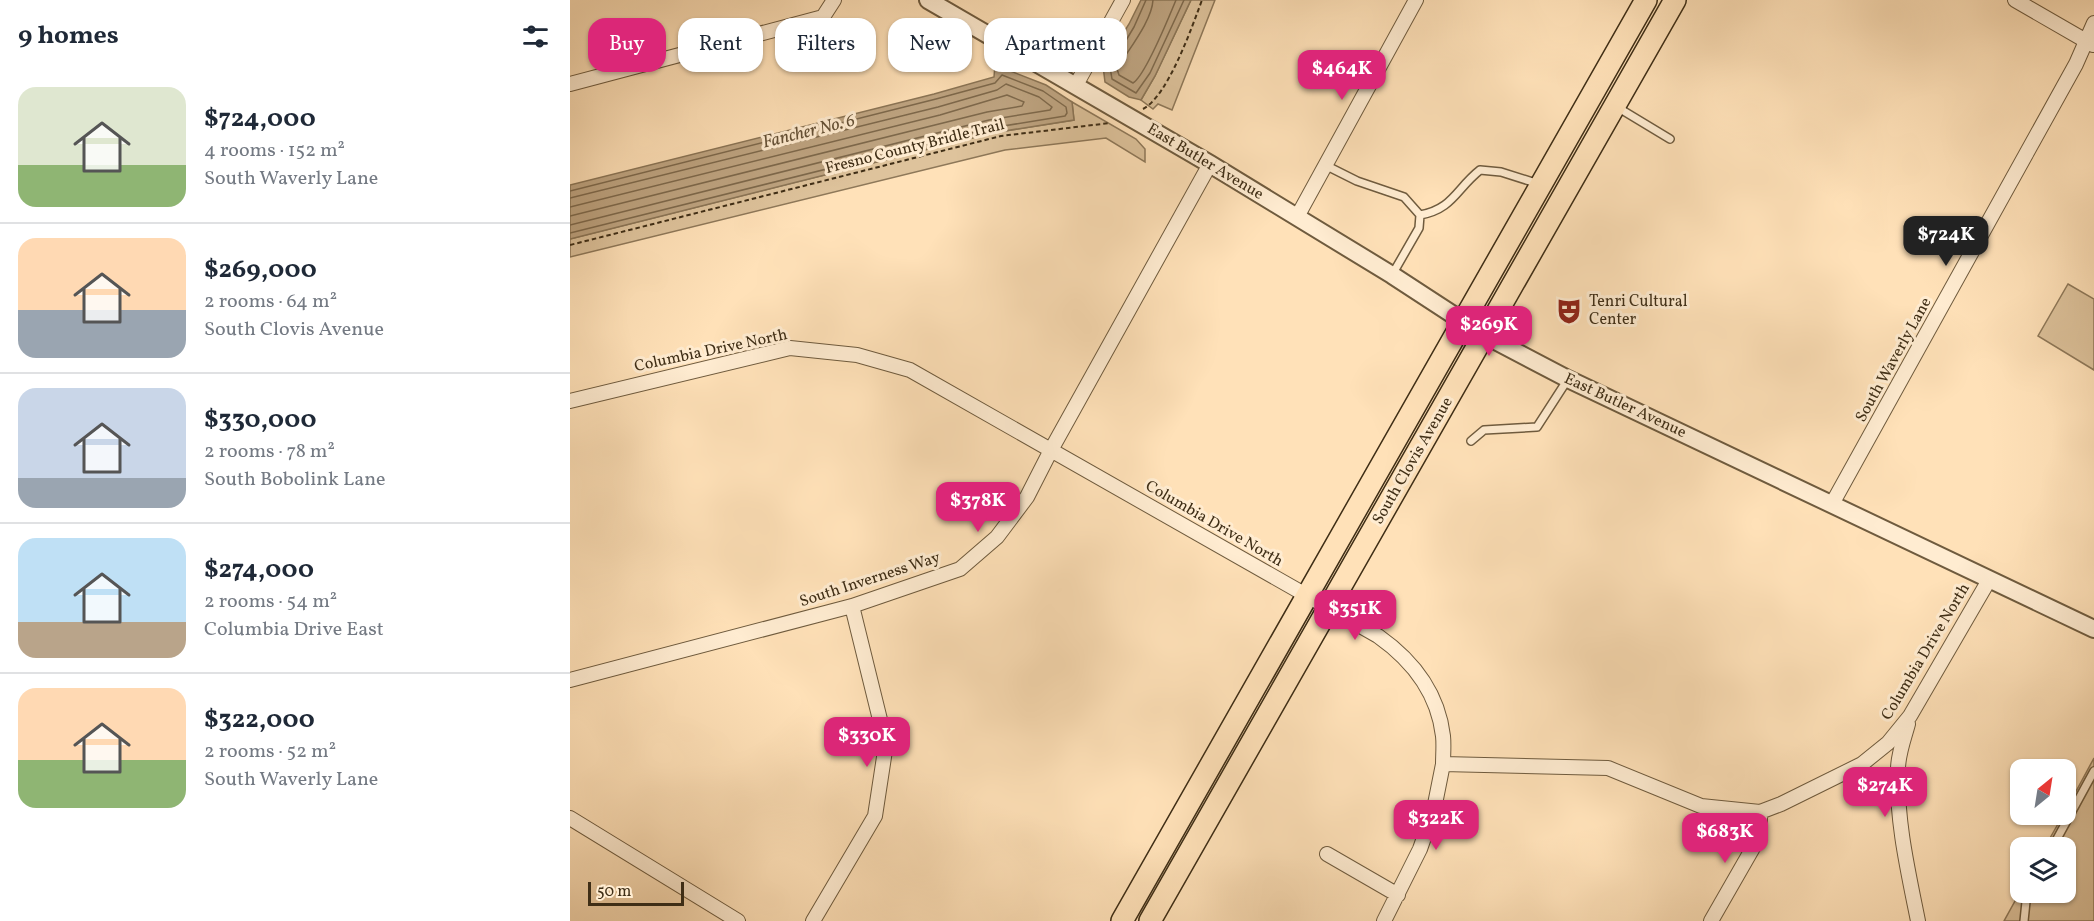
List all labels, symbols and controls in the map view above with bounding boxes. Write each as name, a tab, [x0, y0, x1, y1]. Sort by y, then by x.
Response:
text: 9 homes	[18, 18, 119, 54]
chip: Buy	[588, 18, 666, 72]
chip: Rent	[678, 18, 763, 72]
chip: Filters	[775, 18, 876, 72]
chip: New	[888, 18, 972, 72]
chip: Apartment	[984, 18, 1127, 72]
icon: filters	[519, 20, 552, 53]
pin: $464K	[1300, 50, 1384, 101]
text: $464K	[1312, 55, 1372, 83]
text: $724,000	[204, 101, 316, 137]
water label: Fancher No. 6	[760, 108, 858, 156]
icon: home	[66, 111, 138, 183]
street label: Fresno County Bridle Trail	[823, 114, 1007, 180]
street label: East Butler Avenue	[1143, 118, 1267, 206]
text: 4 rooms · 152 m²	[204, 137, 345, 165]
text: South Waverly Lane	[204, 165, 378, 193]
pin: $724K	[1904, 216, 1988, 267]
text: $724K	[1917, 221, 1975, 249]
text: $269,000	[204, 252, 317, 288]
icon: home	[66, 262, 138, 334]
text: 2 rooms · 64 m²	[204, 288, 337, 316]
place label: Tenri Cultural Center	[1589, 291, 1688, 331]
street label: South Waverly Lane	[1851, 294, 1937, 426]
theatre icon: Tenri Cultural Center	[1554, 296, 1584, 326]
pin: $269K	[1447, 306, 1531, 357]
text: $269K	[1460, 311, 1518, 339]
text: South Clovis Avenue	[204, 316, 384, 344]
street label: Columbia Drive North	[632, 324, 790, 378]
street label: East Butler Avenue	[1560, 368, 1690, 444]
street label: South Clovis Avenue	[1367, 393, 1459, 529]
text: $330,000	[204, 402, 317, 438]
icon: home	[66, 412, 138, 484]
text: 2 rooms · 78 m²	[204, 438, 335, 466]
text: South Bobolink Lane	[204, 466, 386, 494]
street label: Columbia Drive North	[1141, 475, 1287, 573]
pin: $378K	[936, 482, 1020, 533]
text: $378K	[950, 487, 1006, 515]
street label: South Inverness Way	[797, 547, 943, 613]
text: $274,000	[204, 552, 314, 588]
icon: home	[66, 562, 138, 634]
street label: Columbia Drive North	[1876, 579, 1976, 725]
text: 2 rooms · 54 m²	[204, 588, 337, 616]
pin: $351K	[1313, 590, 1397, 641]
text: $351K	[1328, 595, 1382, 623]
text: Columbia Drive East	[204, 616, 384, 644]
text: $322,000	[204, 702, 315, 738]
icon: home	[66, 712, 138, 784]
pin: $330K	[825, 717, 909, 768]
text: $330K	[838, 722, 896, 750]
text: 2 rooms · 52 m²	[204, 738, 336, 766]
north arrow	[2010, 759, 2076, 825]
map controls	[2010, 759, 2076, 903]
text: South Waverly Lane	[204, 766, 378, 794]
pin: $274K	[1843, 767, 1927, 818]
text: $274K	[1857, 772, 1913, 800]
pin: $322K	[1394, 800, 1478, 851]
text: $322K	[1408, 805, 1464, 833]
pin: $683K	[1683, 813, 1767, 864]
text: $683K	[1696, 818, 1754, 846]
button: layers	[2010, 837, 2076, 903]
scale bar	[588, 879, 684, 906]
text: 50 m	[597, 881, 631, 903]

